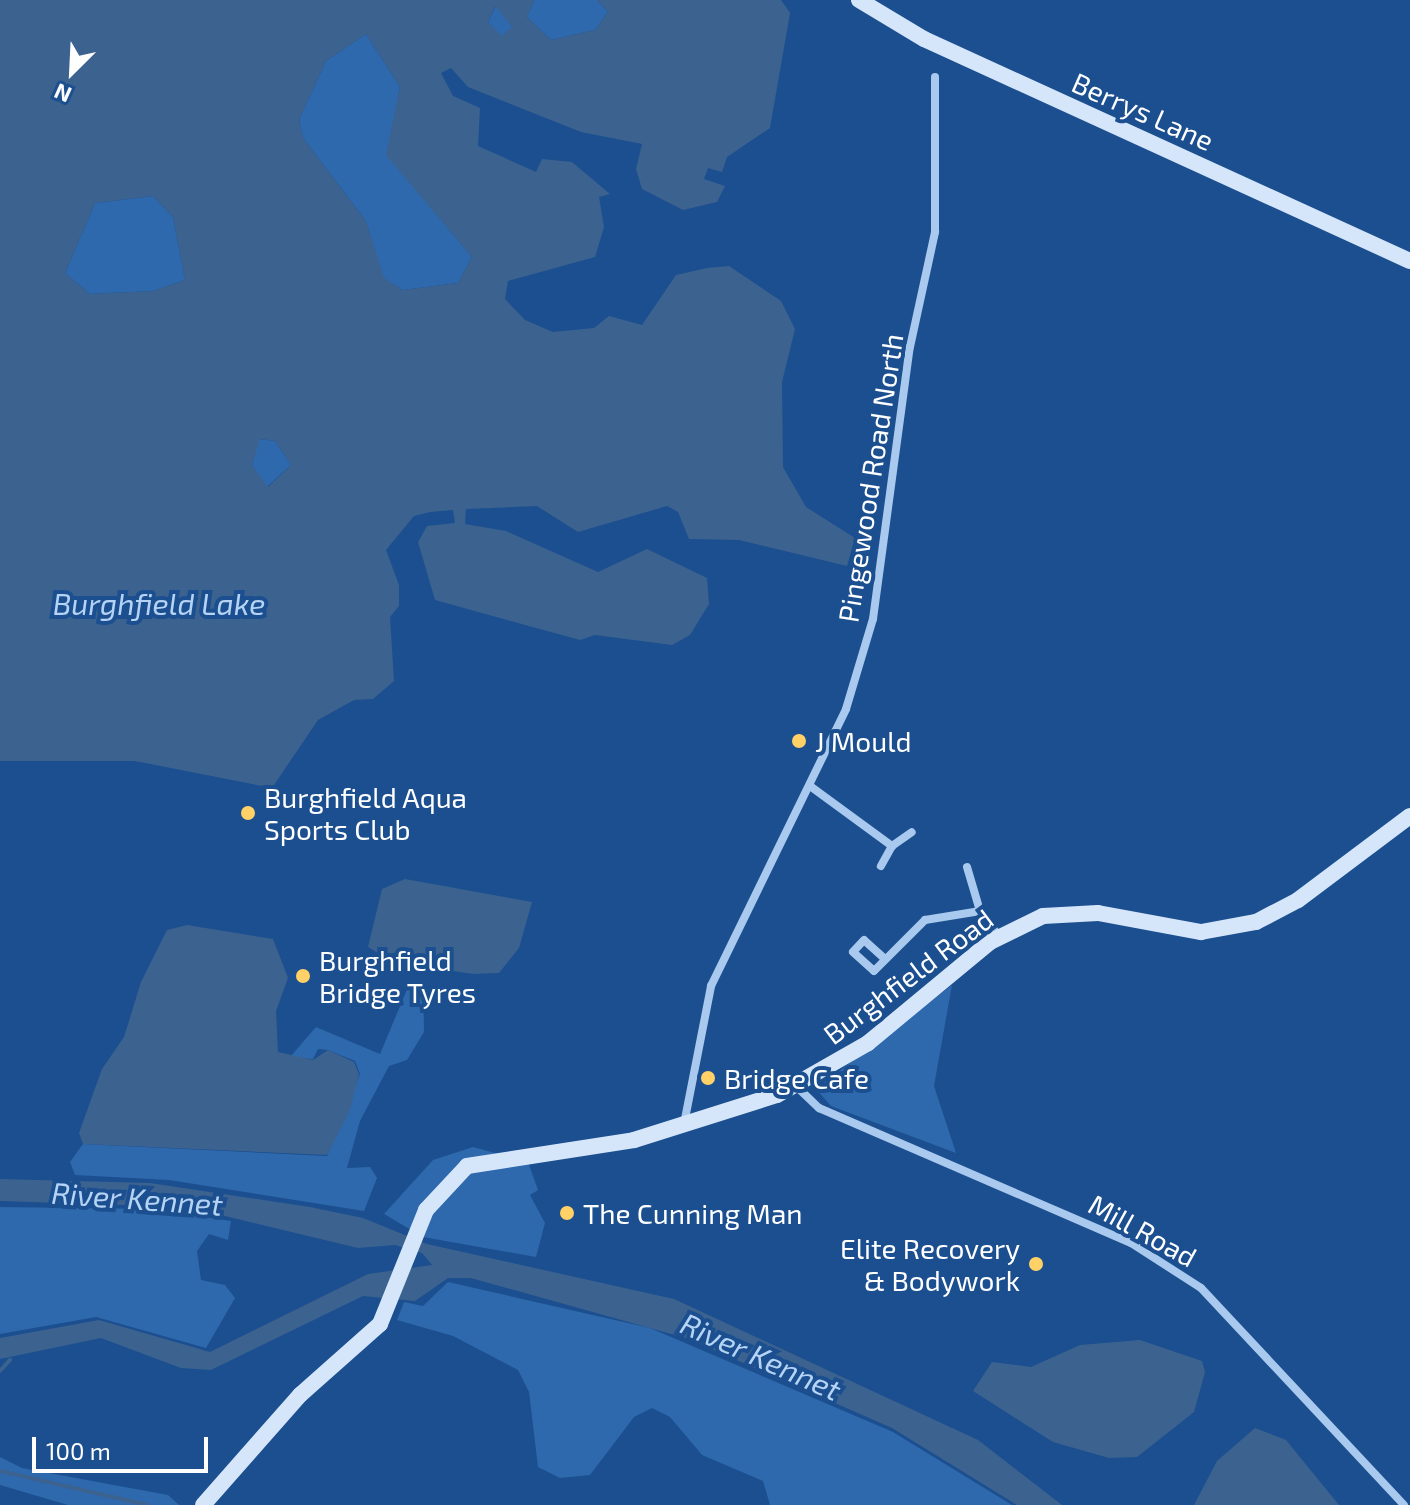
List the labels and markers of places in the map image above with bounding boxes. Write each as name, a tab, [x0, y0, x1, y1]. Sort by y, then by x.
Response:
place label: J Mould	[815, 724, 912, 758]
marker: J Mould	[790, 732, 808, 750]
place label: Burghfield Aqua Sports Club	[264, 780, 468, 846]
marker: Burghfield Aqua Sports Club	[239, 804, 257, 822]
place label: Burghfield Bridge Tyres	[319, 943, 477, 1009]
marker: Burghfield Bridge Tyres	[294, 967, 312, 985]
place label: Bridge Cafe	[724, 1061, 869, 1095]
marker: Bridge Cafe	[699, 1069, 717, 1087]
place label: The Cunning Man	[583, 1196, 803, 1230]
marker: The Cunning Man	[558, 1204, 576, 1222]
place label: Elite Recovery & Bodywork	[840, 1231, 1020, 1297]
marker: Elite Recovery & Bodywork	[1027, 1255, 1045, 1273]

